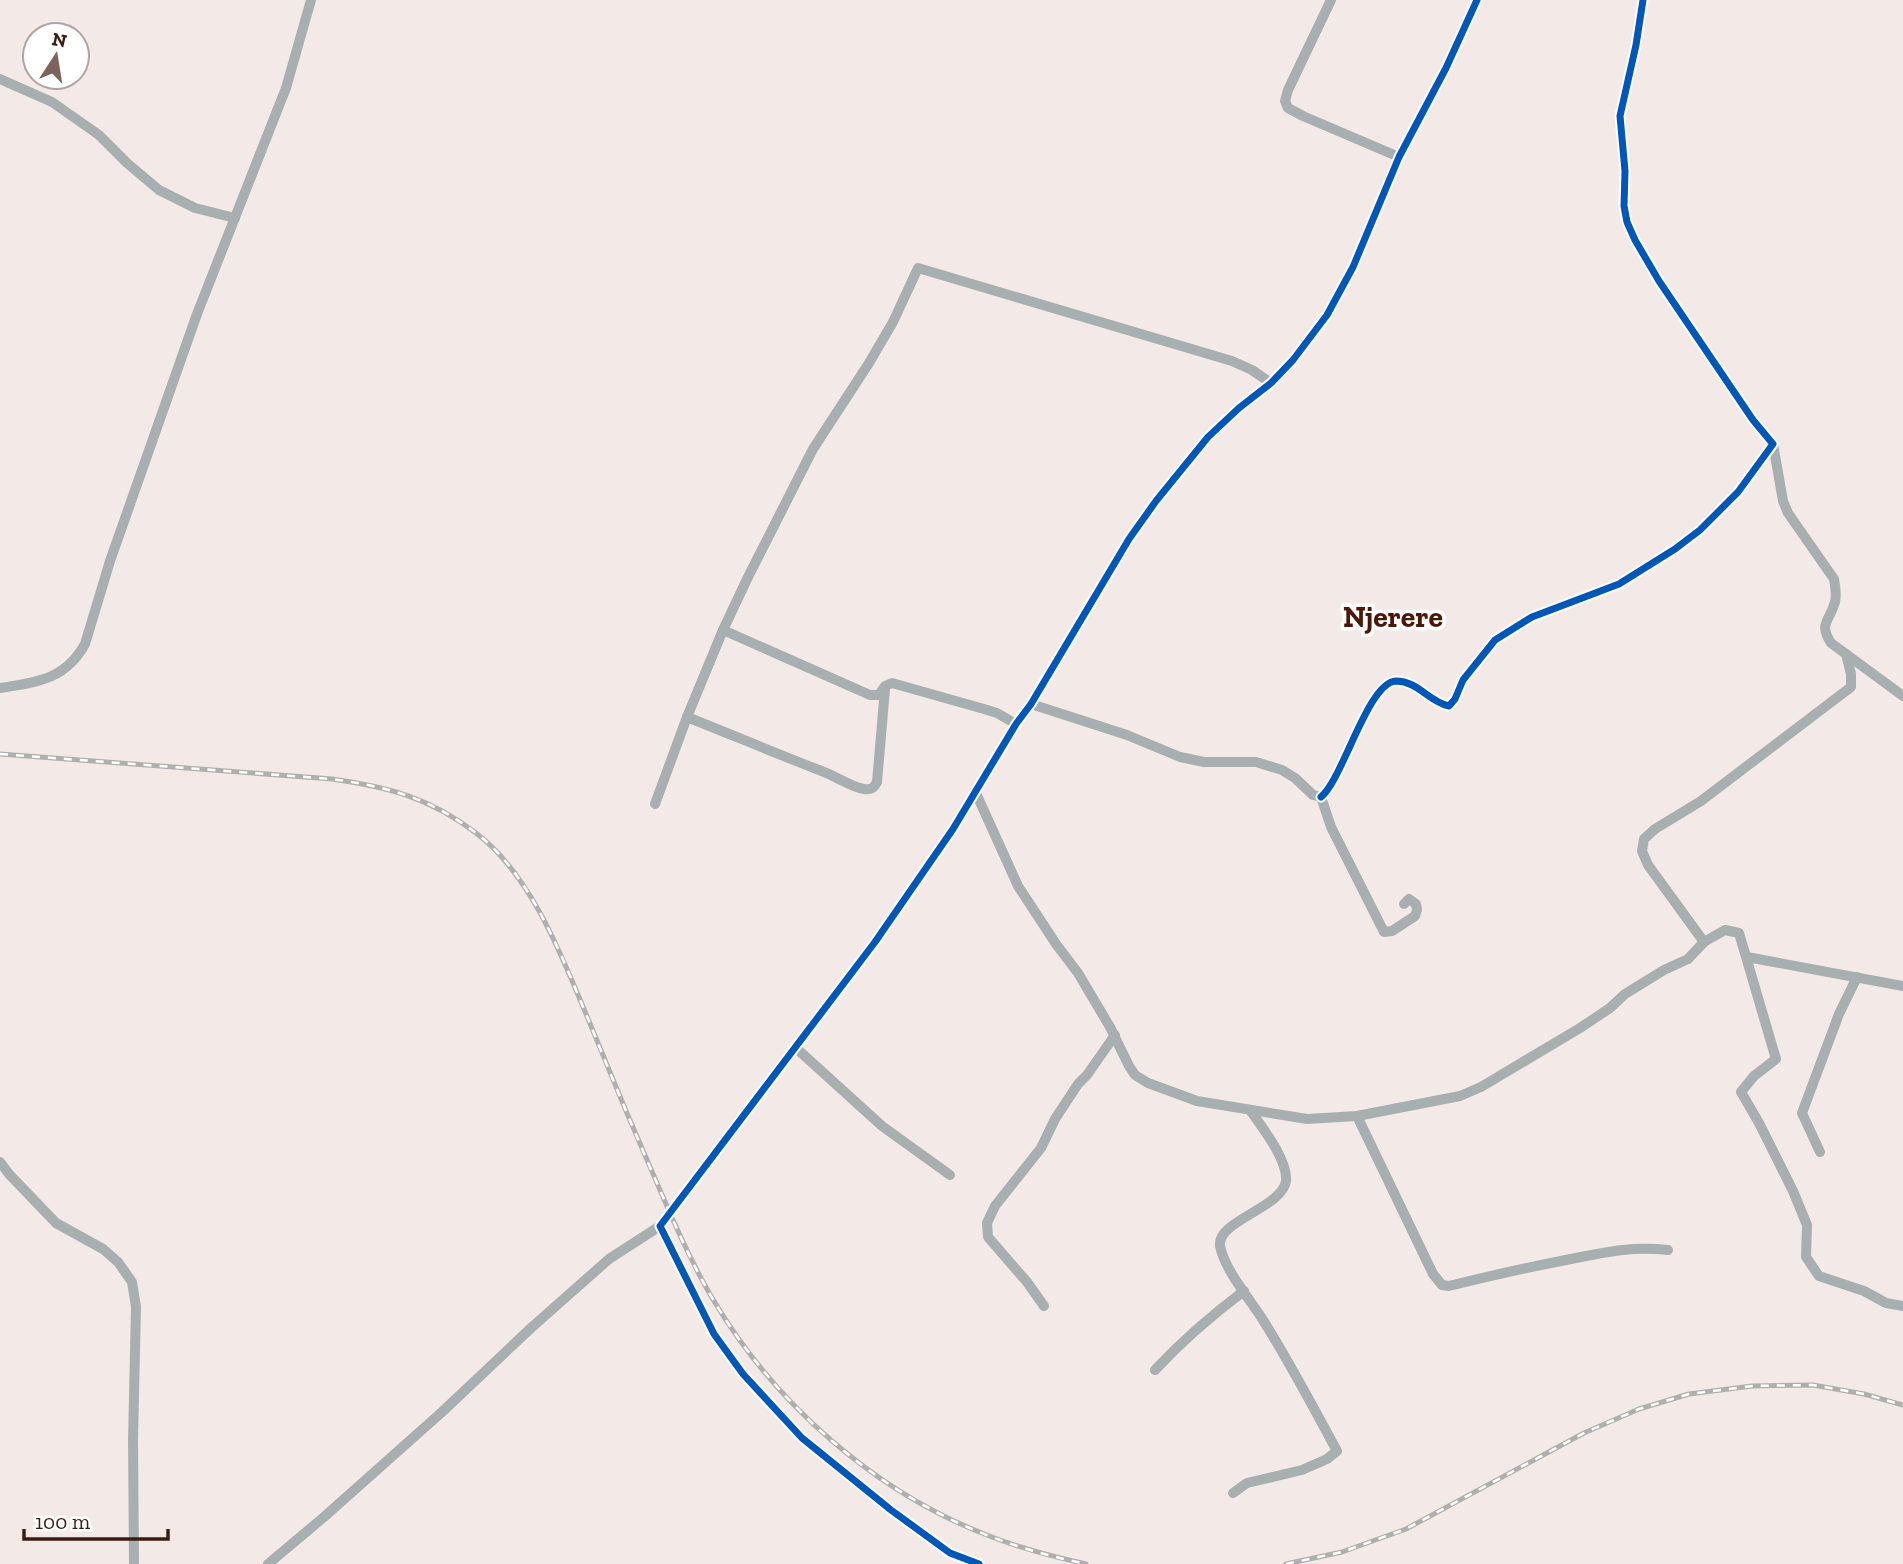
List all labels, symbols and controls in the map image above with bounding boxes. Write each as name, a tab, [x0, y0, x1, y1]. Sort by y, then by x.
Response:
north arrow	[21, 21, 91, 91]
text: N	[50, 27, 69, 53]
district label: Njerere	[1343, 599, 1443, 635]
scale bar	[24, 1498, 168, 1542]
text: 100 m	[35, 1509, 90, 1534]

